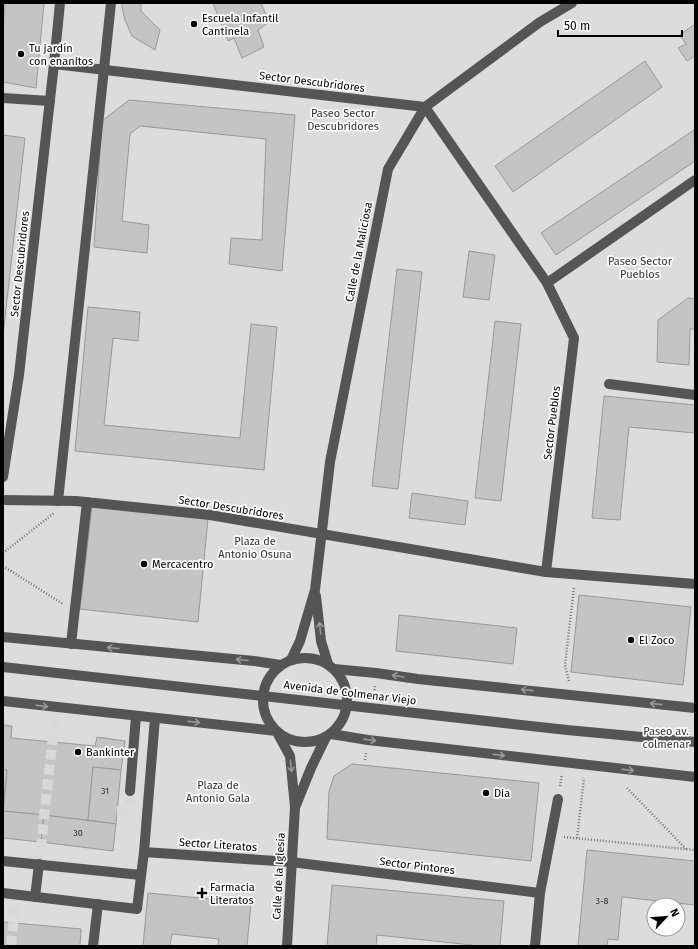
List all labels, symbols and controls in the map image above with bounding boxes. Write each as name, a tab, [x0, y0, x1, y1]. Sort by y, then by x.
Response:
place label: Escuela Infantil Cantinela	[202, 12, 278, 38]
scale bar	[558, 12, 682, 38]
marker: Escuela Infantil Cantinela	[189, 19, 199, 29]
text: 50 m	[564, 19, 590, 33]
place label: Tu jardín con enanitos	[29, 42, 93, 68]
marker: Tu jardín con enanitos	[16, 49, 26, 59]
street label: Sector Descubridores	[258, 69, 366, 95]
park label: Paseo Sector Descubridores	[307, 107, 379, 133]
street label: Calle de la Maliciosa	[343, 201, 375, 303]
street label: Sector Descubridores	[8, 210, 32, 318]
park label: Paseo Sector Pueblos	[608, 255, 673, 281]
street label: Sector Pueblos	[541, 385, 563, 461]
street label: Sector Descubridores	[177, 493, 285, 523]
park label: Plaza de Antonio Osuna	[218, 535, 292, 561]
place label: Mercacentro	[152, 558, 213, 571]
marker: Mercacentro	[139, 559, 149, 569]
one-way arrow	[316, 622, 323, 635]
place label: El Zoco	[639, 634, 674, 647]
marker: El Zoco	[626, 635, 636, 645]
one-way arrow	[106, 644, 119, 651]
one-way arrow	[236, 656, 249, 664]
one-way arrow	[392, 672, 405, 680]
street label: Avenida de Colmenar Viejo	[283, 678, 417, 708]
one-way arrow	[521, 687, 534, 694]
one-way arrow	[650, 700, 663, 708]
one-way arrow	[35, 702, 48, 710]
one-way arrow	[187, 718, 200, 726]
park label: Paseo av. colmenar	[643, 725, 690, 751]
one-way arrow	[363, 736, 376, 744]
place label: Bankinter	[86, 746, 135, 759]
marker: Bankinter	[73, 747, 83, 757]
one-way arrow	[492, 751, 505, 759]
one-way arrow	[288, 759, 295, 772]
one-way arrow	[621, 766, 634, 774]
park label: Plaza de Antonio Gala	[186, 779, 250, 805]
house number: 31	[101, 786, 109, 796]
place label: Dia	[494, 787, 510, 800]
marker: Dia	[481, 788, 491, 798]
house number: 30	[73, 828, 83, 838]
street label: Calle de la Iglesia	[270, 832, 288, 920]
street label: Sector Literatos	[179, 836, 257, 854]
street label: Sector Pintores	[379, 855, 455, 877]
place label: Farmacia Literatos	[210, 881, 255, 907]
marker: Farmacia Literatos	[197, 888, 207, 898]
house number: 3-8	[595, 896, 609, 906]
north arrow	[646, 897, 686, 937]
text: N	[667, 907, 682, 919]

